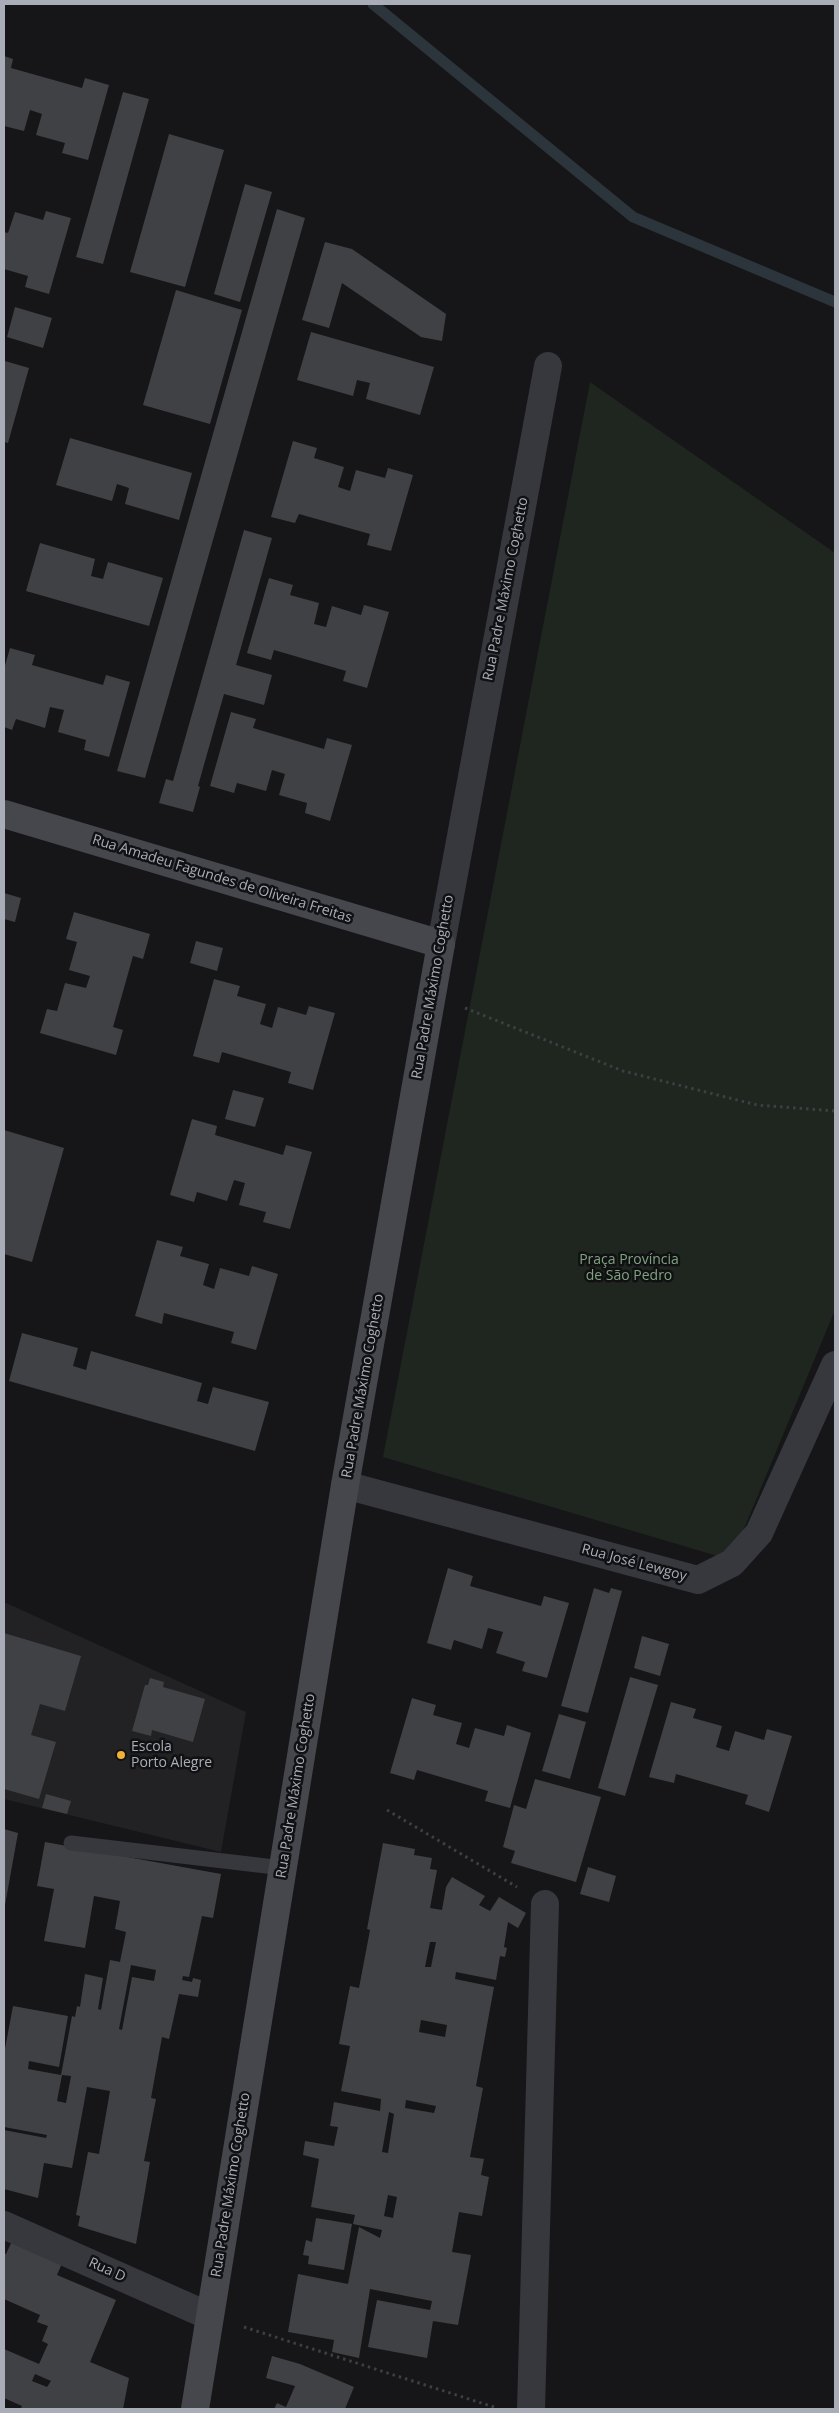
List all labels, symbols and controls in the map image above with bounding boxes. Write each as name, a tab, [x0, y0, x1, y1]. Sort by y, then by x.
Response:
street label: Rua Padre Máximo Coghetto	[480, 496, 532, 682]
street label: Rua Amadeu Fagundes de Oliveira Freitas	[90, 831, 354, 927]
street label: Rua Padre Máximo Coghetto	[409, 894, 457, 1080]
park label: Praça Província de São Pedro	[579, 1252, 679, 1284]
street label: Rua Padre Máximo Coghetto	[339, 1293, 387, 1479]
street label: Rua José Lewgoy	[580, 1541, 688, 1585]
street label: Rua Padre Máximo Coghetto	[273, 1693, 319, 1879]
place label: Escola Porto Alegre	[131, 1739, 212, 1771]
marker: Escola Porto Alegre	[115, 1749, 127, 1761]
street label: Rua Padre Máximo Coghetto	[208, 2092, 254, 2278]
street label: Rua D	[86, 2254, 128, 2286]

